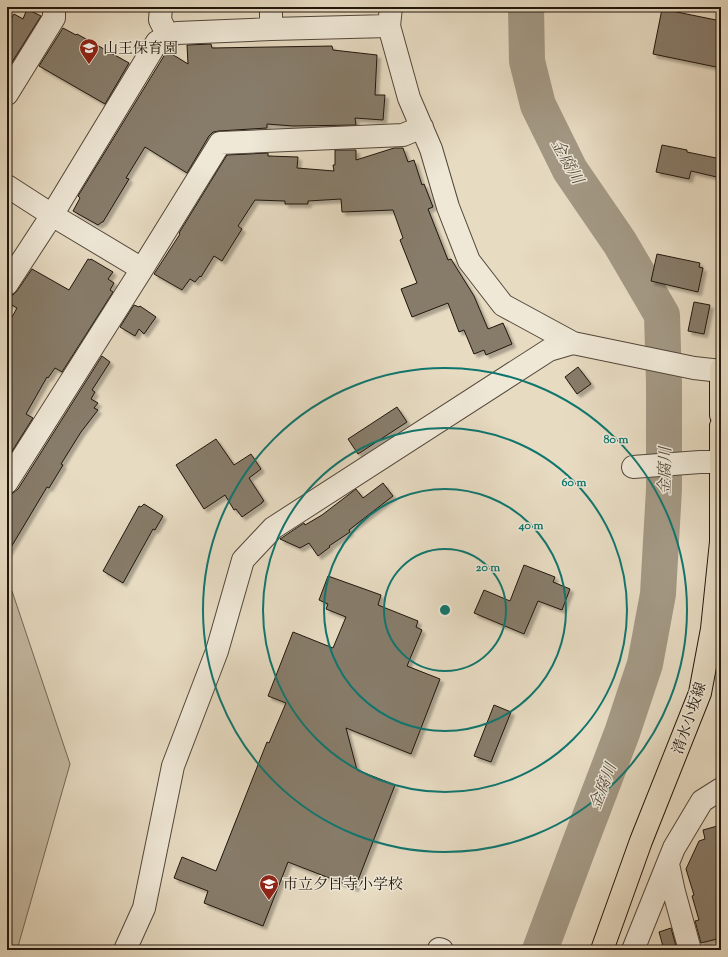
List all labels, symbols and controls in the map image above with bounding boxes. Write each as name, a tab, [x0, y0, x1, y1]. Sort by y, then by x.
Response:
school or university icon: 山王保育園	[78, 37, 100, 65]
place label: 山王保育園	[103, 39, 178, 60]
water label: 金腐川	[544, 136, 588, 191]
text: 80 m	[604, 431, 628, 449]
water label: 金腐川	[655, 445, 678, 495]
text: 60 m	[562, 474, 586, 492]
text: 40 m	[518, 517, 543, 535]
text: 20 m	[476, 559, 500, 577]
centre of rings	[438, 603, 452, 617]
street label: 清水小坂線	[668, 680, 713, 757]
water label: 金腐川	[585, 759, 624, 813]
school or university icon: 市立夕日寺小学校	[258, 873, 280, 901]
place label: 市立夕日寺小学校	[283, 875, 403, 896]

